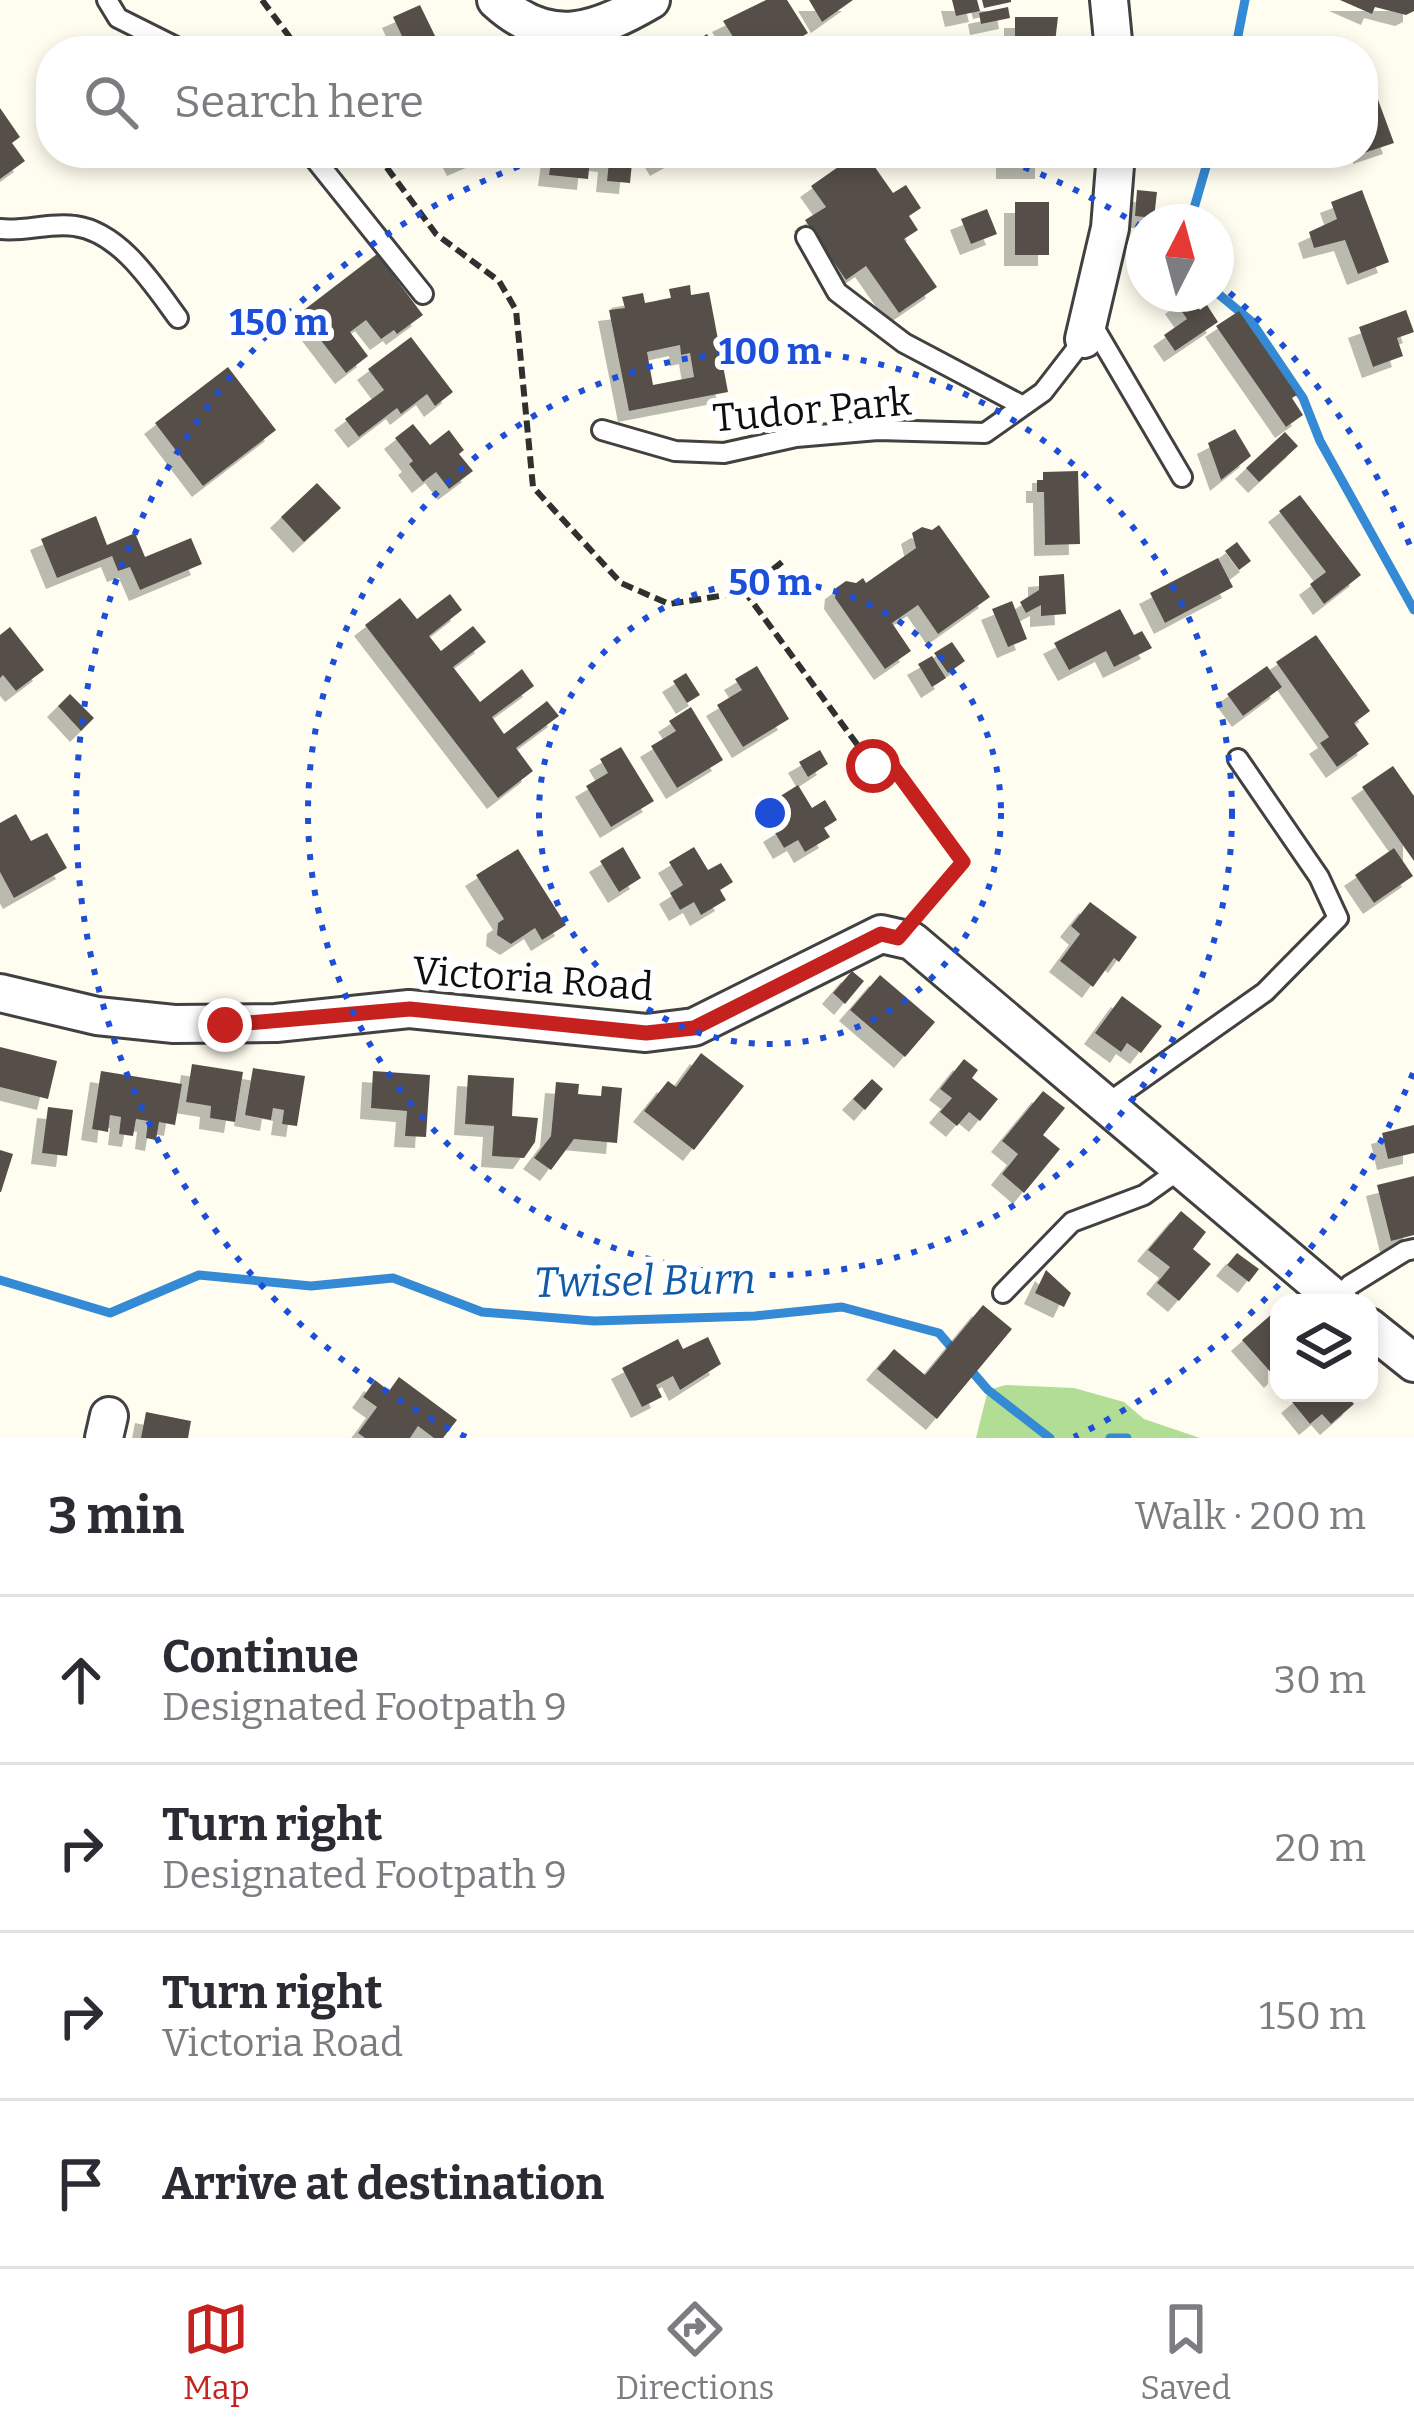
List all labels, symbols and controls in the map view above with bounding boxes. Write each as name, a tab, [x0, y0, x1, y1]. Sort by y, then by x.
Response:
search box	[36, 36, 1378, 168]
icon: search	[78, 69, 144, 135]
text: Search here	[174, 75, 424, 129]
north arrow	[1126, 204, 1234, 312]
text: 150 m	[230, 301, 328, 345]
text: 100 m	[719, 330, 821, 374]
street label: Tudor Park	[711, 378, 913, 442]
text: 50 m	[728, 561, 812, 605]
route start	[846, 739, 900, 793]
centre of rings	[749, 792, 791, 834]
street label: Victoria Road	[411, 948, 655, 1010]
route end	[198, 998, 252, 1052]
water label: Twisel Burn	[534, 1254, 756, 1308]
map controls	[1270, 1294, 1378, 1402]
button: layers	[1270, 1294, 1378, 1402]
text: 3 min	[48, 1485, 184, 1547]
text: Walk · 200 m	[1135, 1493, 1366, 1539]
text: Continue	[162, 1630, 359, 1684]
icon: ahead	[48, 1647, 114, 1713]
text: 30 m	[1274, 1657, 1366, 1703]
text: Designated Footpath 9	[162, 1684, 567, 1730]
text: Turn right	[162, 1798, 382, 1852]
icon: right	[48, 1815, 114, 1881]
text: 20 m	[1275, 1825, 1366, 1871]
text: Designated Footpath 9	[162, 1852, 567, 1898]
text: Turn right	[162, 1966, 382, 2020]
icon: right	[48, 1983, 114, 2049]
text: 150 m	[1259, 1993, 1366, 2039]
text: Victoria Road	[162, 2020, 403, 2066]
icon: arrive	[48, 2151, 114, 2217]
text: Arrive at destination	[162, 2157, 604, 2211]
tab: Map	[183, 2296, 250, 2408]
tab: Directions	[616, 2296, 774, 2408]
tab: Saved	[1140, 2296, 1231, 2408]

